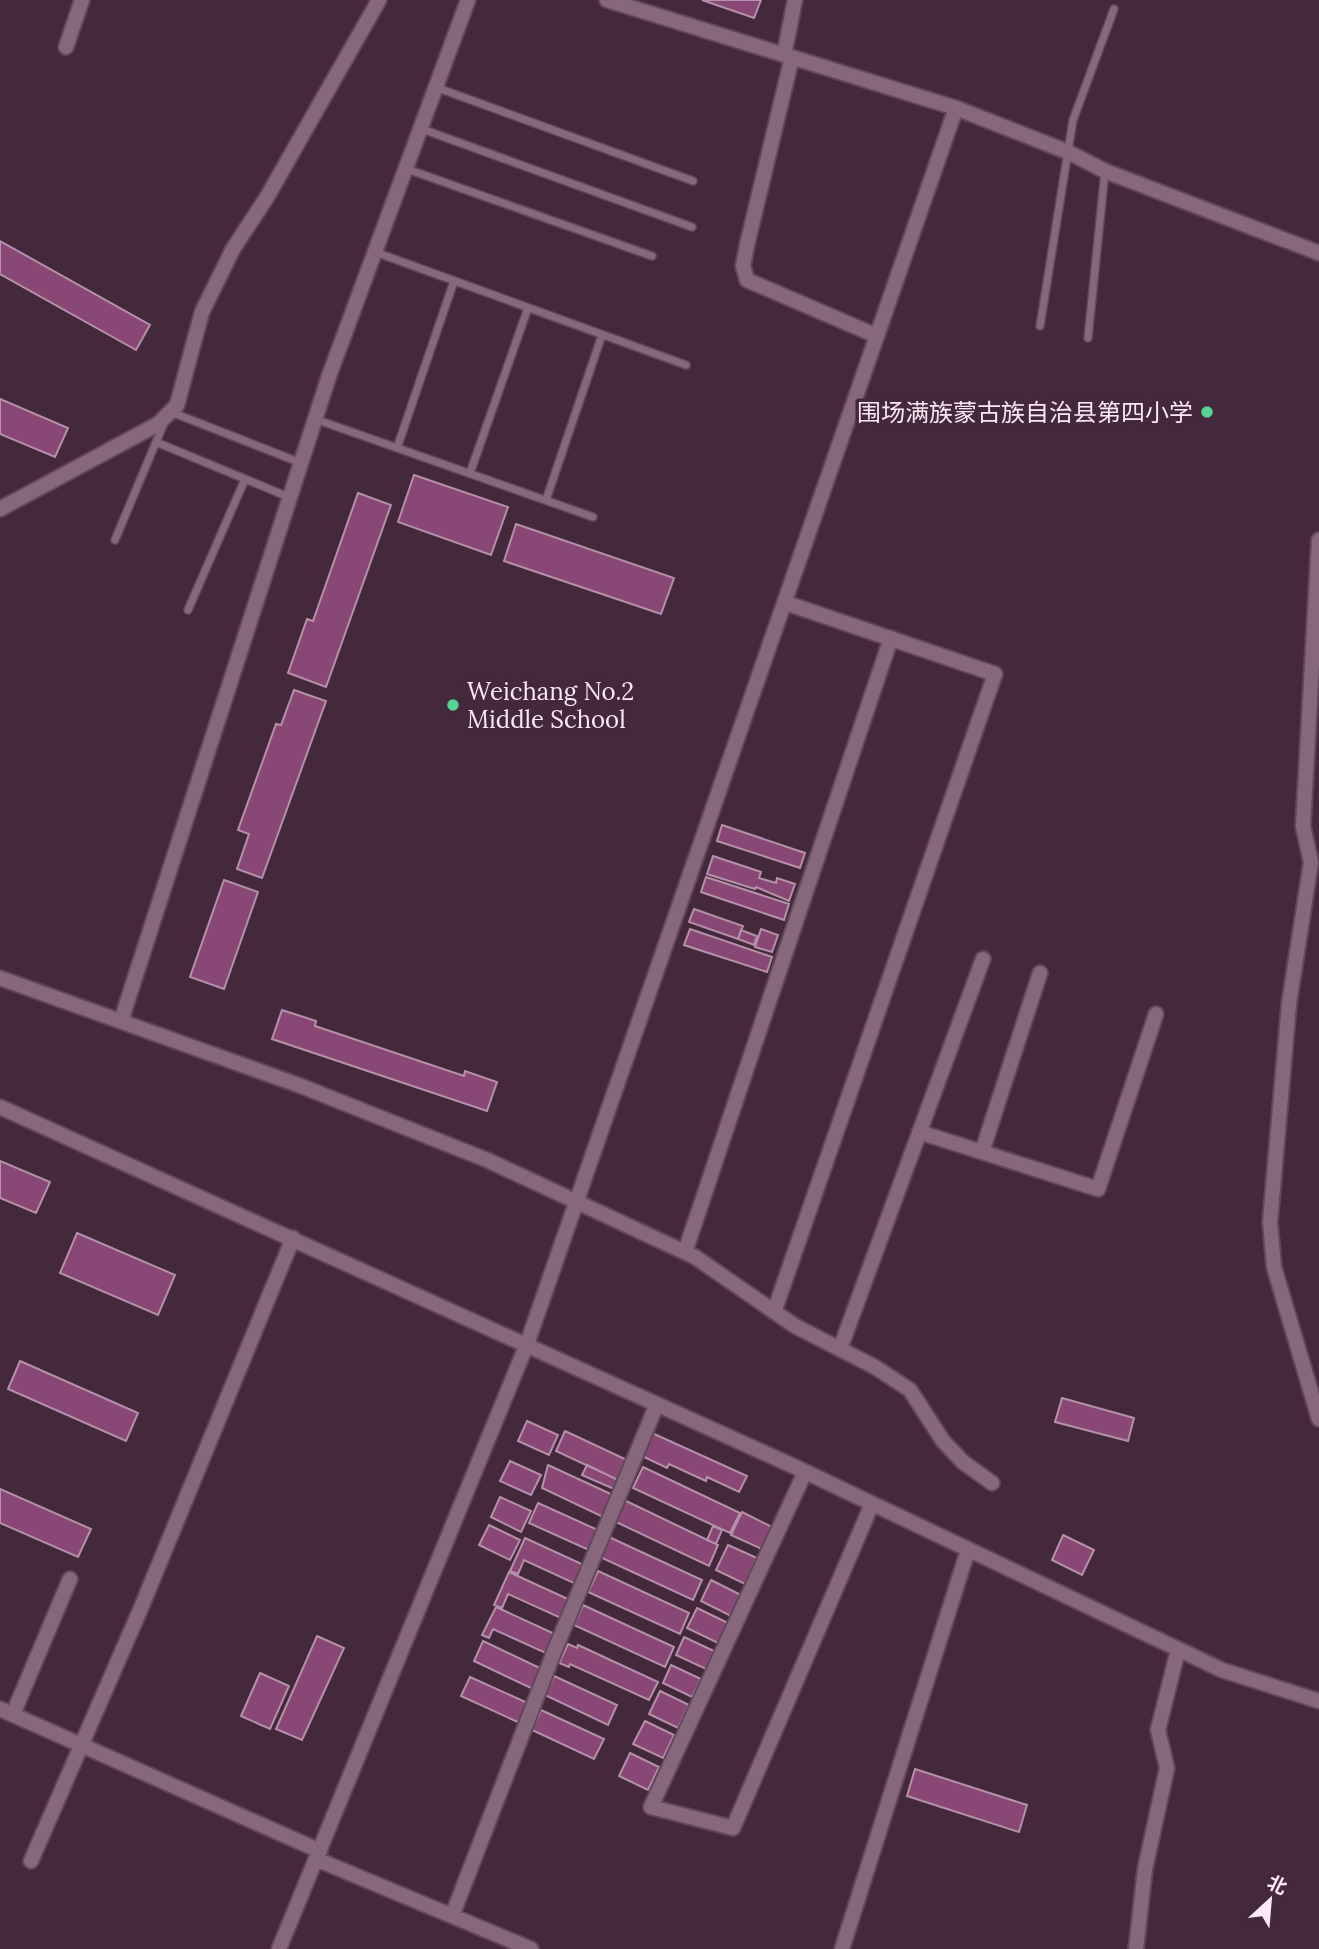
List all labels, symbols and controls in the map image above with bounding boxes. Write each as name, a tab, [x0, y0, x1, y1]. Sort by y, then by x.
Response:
place label: 围场满族蒙古族自治县第四小学	[857, 397, 1193, 428]
marker: 围场满族蒙古族自治县第四小学	[1199, 404, 1215, 420]
place label: Weichang No.2 Middle School	[467, 676, 634, 735]
marker: Weichang No.2 Middle School	[445, 697, 461, 713]
north arrow	[1235, 1865, 1305, 1935]
text: 北	[1264, 1870, 1291, 1900]

